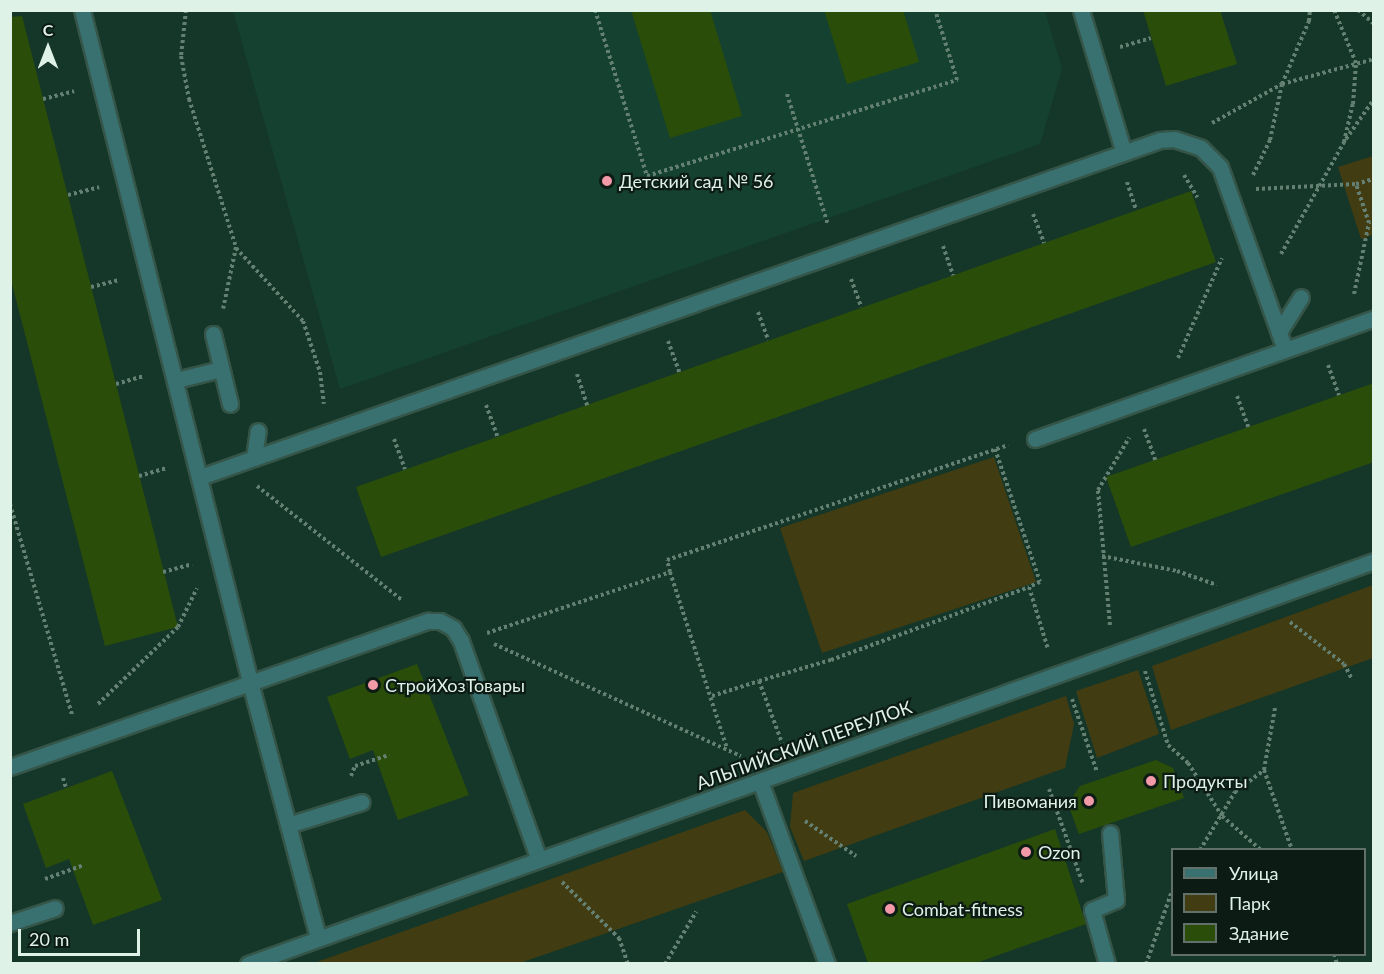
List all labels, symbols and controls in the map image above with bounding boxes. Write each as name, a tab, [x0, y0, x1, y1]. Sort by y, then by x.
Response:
north arrow	[18, 18, 78, 78]
text: С	[43, 20, 53, 39]
place label: Детский сад № 56	[619, 170, 774, 192]
marker: Детский сад № 56	[600, 174, 614, 188]
place label: СтройХозТовары	[385, 674, 525, 696]
marker: СтройХозТовары	[366, 678, 380, 692]
street label: АЛЬПИЙСКИЙ ПЕРЕУЛОК	[693, 696, 915, 794]
place label: Продукты	[1163, 770, 1247, 792]
marker: Продукты	[1144, 774, 1158, 788]
place label: Пивомания	[983, 790, 1077, 812]
marker: Пивомания	[1082, 794, 1096, 808]
place label: Ozon	[1038, 841, 1080, 863]
marker: Ozon	[1019, 845, 1033, 859]
legend	[1171, 848, 1366, 956]
text: Улица	[1229, 862, 1279, 884]
text: Парк	[1229, 892, 1270, 914]
place label: Combat-fitness	[902, 898, 1023, 920]
marker: Combat-fitness	[883, 902, 897, 916]
scale bar	[21, 917, 142, 955]
text: Здание	[1229, 922, 1289, 944]
text: 20 m	[29, 928, 69, 950]

